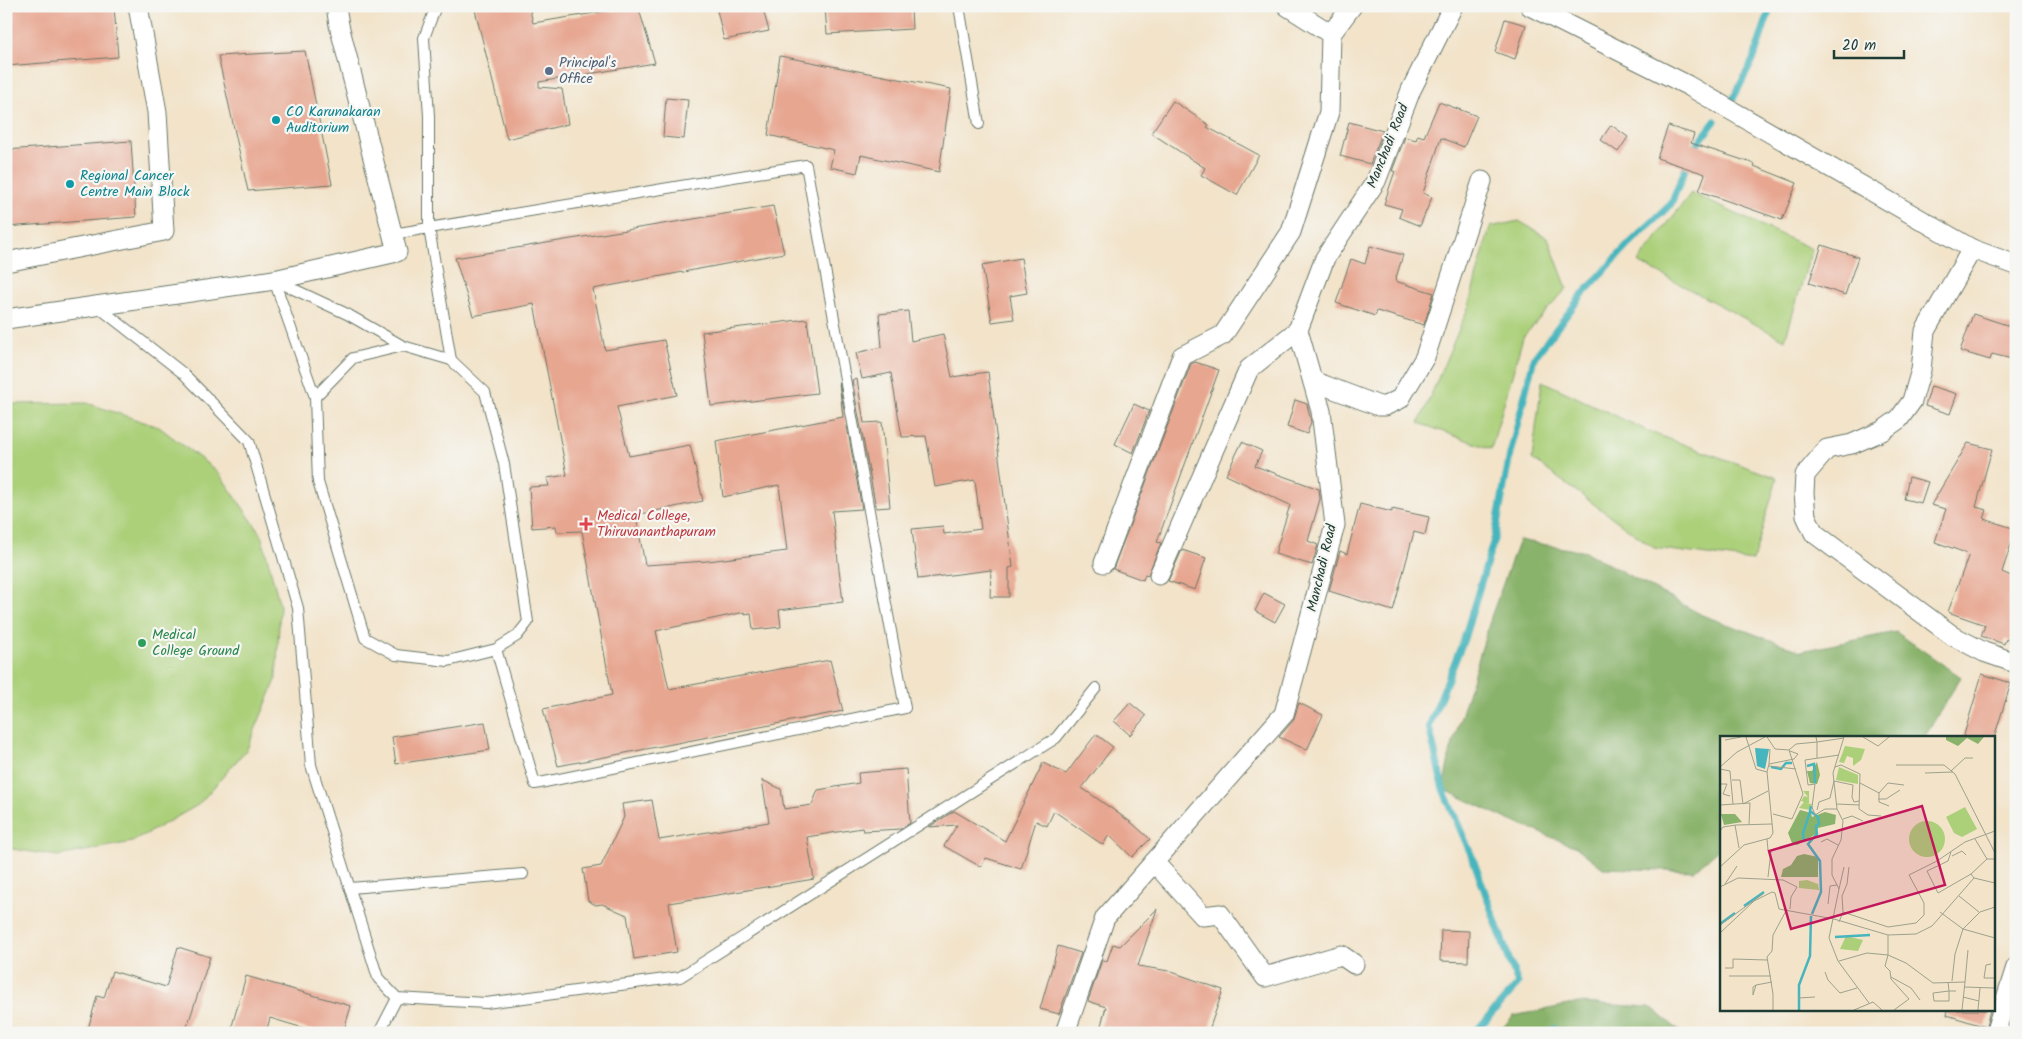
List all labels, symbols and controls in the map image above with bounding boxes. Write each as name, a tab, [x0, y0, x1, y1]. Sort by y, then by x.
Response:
scale bar	[1834, 28, 1904, 60]
text: 20 m	[1842, 34, 1876, 58]
place label: Principal's Office	[559, 52, 616, 90]
marker: Principal's Office	[543, 65, 555, 77]
street label: Manchadi Road	[1361, 100, 1415, 192]
place label: CO Karunakaran Auditorium	[286, 101, 381, 139]
marker: CO Karunakaran Auditorium	[270, 114, 282, 126]
place label: Regional Cancer Centre Main Block	[80, 165, 190, 203]
marker: Regional Cancer Centre Main Block	[64, 178, 76, 190]
place label: Medical College, Thiruvananthapuram	[597, 505, 716, 543]
marker: Medical College, Thiruvananthapuram	[579, 517, 593, 531]
street label: Manchadi Road	[1301, 521, 1343, 614]
place label: Medical College Ground	[152, 624, 240, 662]
marker: Medical College Ground	[136, 637, 148, 649]
inset map	[1720, 736, 1994, 1012]

